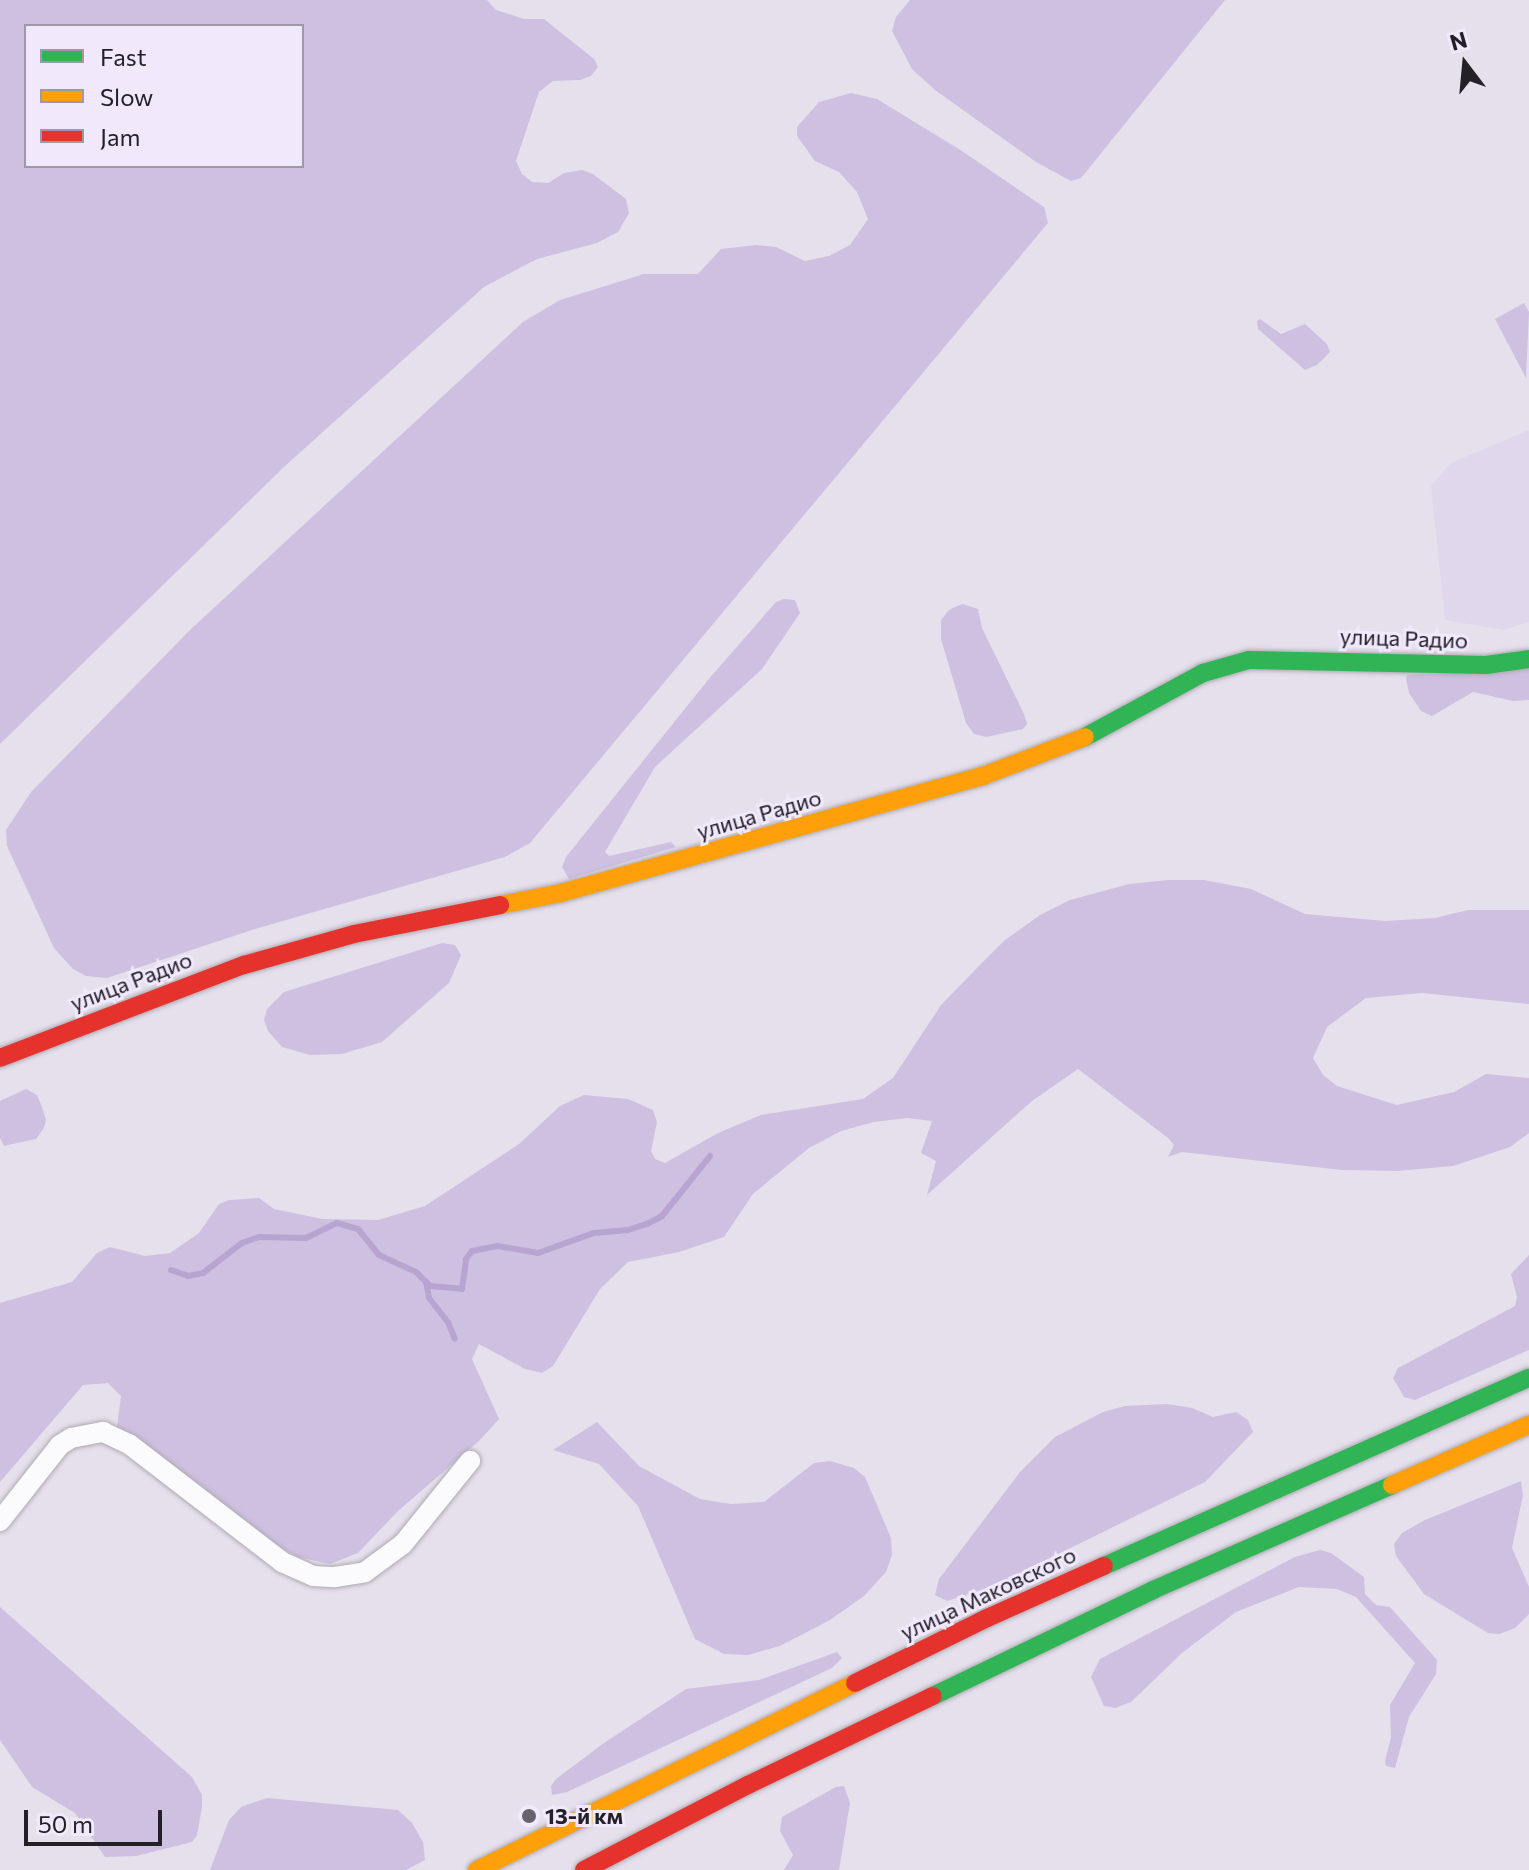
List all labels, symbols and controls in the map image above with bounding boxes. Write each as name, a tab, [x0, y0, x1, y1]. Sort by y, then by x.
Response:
legend	[24, 24, 304, 168]
north arrow	[1425, 24, 1505, 104]
text: N	[1447, 25, 1470, 56]
text: Fast	[100, 42, 147, 71]
text: Slow	[100, 82, 153, 111]
text: Jam	[100, 122, 140, 151]
street label: улица Радио	[1339, 623, 1469, 653]
street label: улица Радио	[694, 784, 824, 844]
street label: улица Радио	[66, 946, 196, 1016]
street label: улица Маковского	[896, 1541, 1080, 1645]
scale bar	[28, 1794, 166, 1844]
place label: 13-й км	[545, 1803, 623, 1829]
marker: 13-й км	[520, 1807, 538, 1825]
text: 50 m	[38, 1809, 93, 1838]

